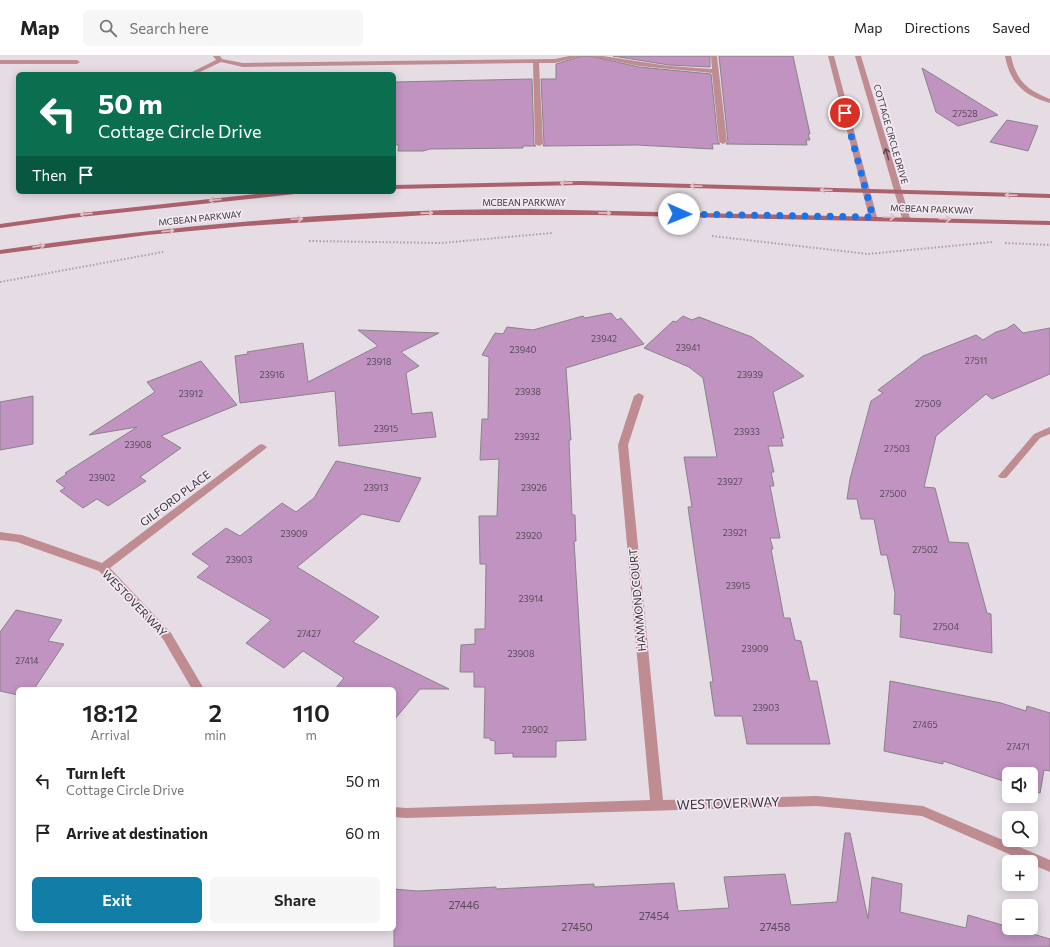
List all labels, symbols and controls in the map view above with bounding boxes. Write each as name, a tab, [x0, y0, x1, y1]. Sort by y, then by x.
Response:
search box	[83, 10, 363, 46]
text: Map	[20, 16, 59, 39]
icon: search	[97, 17, 119, 39]
text: Search here	[129, 19, 209, 37]
text: Map	[854, 19, 883, 36]
text: Directions	[905, 19, 970, 36]
text: Saved	[992, 19, 1030, 36]
street label: COTTAGE CIRCLE DRIVE	[871, 83, 911, 185]
text: 50 m	[98, 86, 163, 120]
icon: left	[32, 88, 84, 140]
pin	[828, 96, 862, 130]
icon: arrive	[834, 102, 856, 124]
house number: 27528	[952, 108, 978, 119]
text: Cottage Circle Drive	[98, 120, 261, 142]
one-way arrow	[882, 148, 890, 161]
icon: arrive	[75, 164, 97, 186]
text: Then	[32, 166, 67, 184]
one-way arrow	[560, 179, 573, 187]
one-way arrow	[690, 182, 703, 190]
one-way arrow	[820, 186, 833, 194]
one-way arrow	[1005, 191, 1018, 198]
position arrow	[658, 193, 700, 235]
one-way arrow	[209, 196, 222, 204]
street label: MCBEAN PARKWAY	[482, 197, 566, 208]
street label: MCBEAN PARKWAY	[890, 202, 974, 216]
street label: MCBEAN PARKWAY	[158, 208, 242, 228]
one-way arrow	[420, 209, 433, 216]
one-way arrow	[598, 209, 611, 217]
one-way arrow	[79, 211, 92, 218]
one-way arrow	[882, 213, 895, 221]
one-way arrow	[290, 215, 303, 222]
one-way arrow	[938, 215, 951, 223]
one-way arrow	[161, 227, 174, 234]
one-way arrow	[32, 242, 45, 250]
house number: 23942	[591, 333, 617, 344]
house number: 23941	[676, 342, 700, 353]
house number: 23940	[510, 344, 537, 355]
house number: 27511	[965, 355, 987, 366]
house number: 23918	[367, 356, 391, 367]
house number: 23916	[260, 369, 284, 380]
house number: 23939	[737, 369, 763, 380]
house number: 23938	[515, 386, 541, 397]
house number: 23912	[179, 388, 203, 399]
house number: 27509	[915, 398, 941, 409]
house number: 23915	[374, 423, 398, 434]
house number: 23933	[734, 426, 760, 437]
house number: 23932	[514, 431, 540, 442]
house number: 23908	[125, 439, 151, 450]
house number: 27503	[884, 443, 910, 454]
street label: GILFORD PLACE	[137, 467, 213, 529]
house number: 23902	[89, 472, 115, 483]
house number: 23927	[717, 476, 743, 487]
house number: 23913	[364, 482, 388, 493]
house number: 23926	[521, 482, 547, 493]
house number: 27500	[880, 488, 906, 499]
house number: 23921	[723, 527, 747, 538]
house number: 23909	[281, 528, 307, 539]
house number: 23920	[516, 530, 542, 541]
house number: 27502	[912, 544, 938, 555]
street label: HAMMOND COURT	[626, 548, 648, 652]
house number: 23903	[226, 554, 252, 565]
street label: WESTOVER WAY	[100, 567, 170, 639]
house number: 23915	[726, 580, 750, 591]
house number: 23914	[519, 593, 544, 604]
house number: 27504	[933, 621, 960, 632]
house number: 27427	[297, 628, 321, 639]
house number: 23909	[742, 643, 768, 654]
house number: 23908	[508, 648, 534, 659]
house number: 27414	[15, 655, 39, 666]
text: 18:12	[82, 698, 138, 727]
text: 2	[208, 698, 222, 727]
text: 110	[293, 698, 330, 727]
house number: 23903	[753, 702, 779, 713]
house number: 27465	[912, 719, 938, 730]
house number: 23902	[522, 724, 548, 735]
text: Arrival	[90, 727, 130, 743]
text: min	[204, 727, 226, 743]
text: m	[305, 727, 317, 743]
house number: 27471	[1007, 741, 1030, 752]
text: Turn left	[66, 764, 125, 782]
map controls	[1002, 767, 1038, 935]
button: sound	[1002, 767, 1038, 803]
icon: left	[32, 770, 54, 792]
text: 50 m	[346, 772, 380, 790]
text: Cottage Circle Drive	[66, 782, 184, 798]
street label: WESTOVER WAY	[676, 793, 780, 813]
button: search	[1002, 811, 1038, 847]
icon: arrive	[32, 822, 54, 844]
text: Arrive at destination	[66, 824, 208, 842]
text: 60 m	[345, 824, 380, 842]
button: +	[1002, 855, 1038, 891]
button: Exit	[32, 877, 202, 923]
button: Share	[210, 877, 380, 923]
house number: 27446	[448, 898, 480, 911]
button: −	[1002, 899, 1038, 935]
house number: 27454	[639, 909, 670, 922]
house number: 27450	[561, 920, 593, 933]
house number: 27458	[760, 920, 791, 933]

